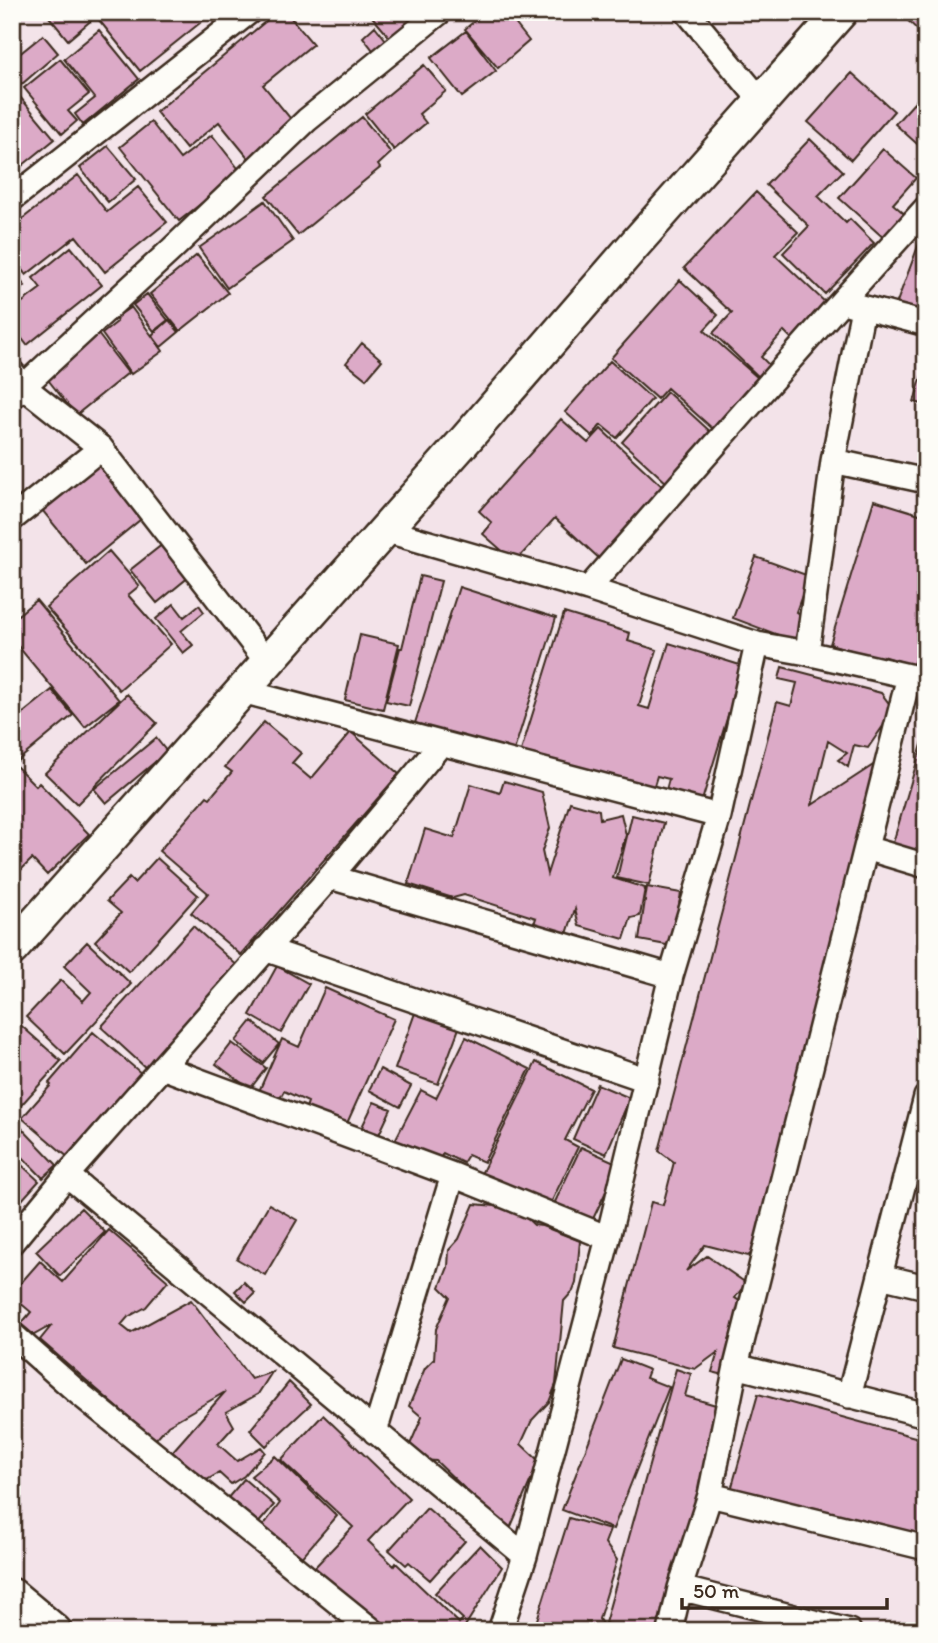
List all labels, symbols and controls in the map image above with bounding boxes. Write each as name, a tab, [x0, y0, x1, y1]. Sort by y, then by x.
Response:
scale bar	[682, 1566, 887, 1610]
text: 50 m	[693, 1578, 740, 1603]

